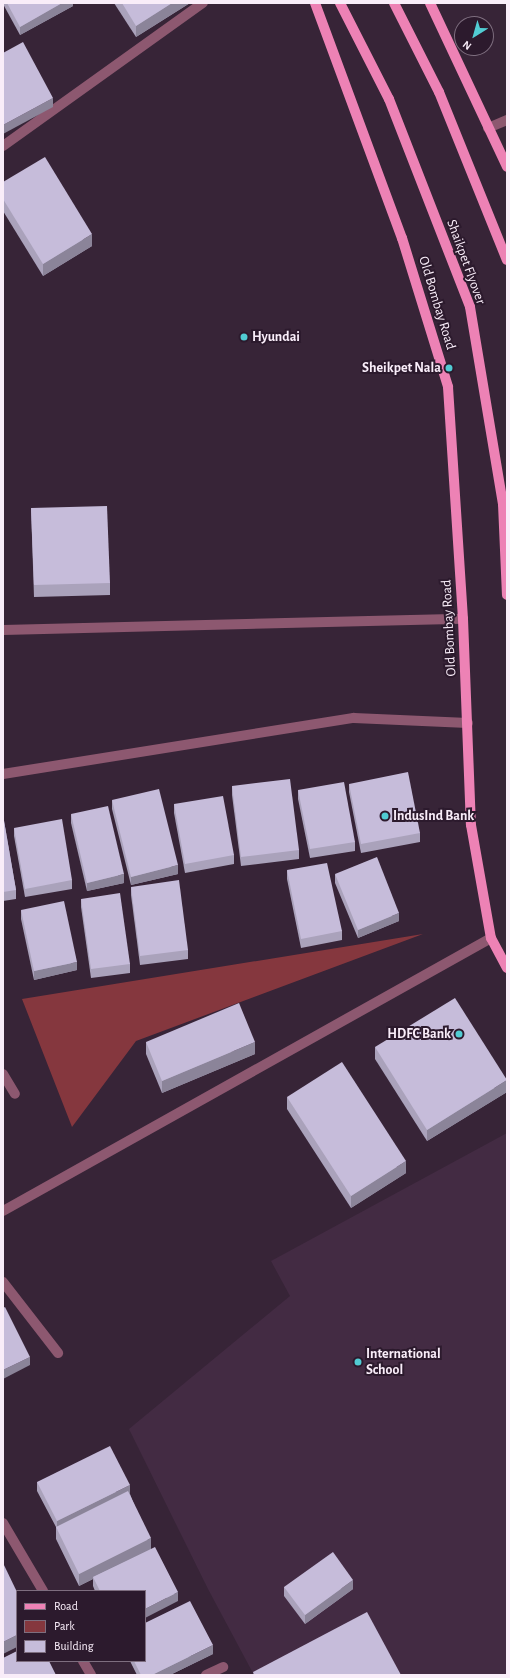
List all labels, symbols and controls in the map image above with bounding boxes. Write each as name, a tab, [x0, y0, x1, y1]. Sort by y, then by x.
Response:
north arrow	[454, 16, 494, 56]
text: N	[461, 38, 473, 52]
street label: Shaikpet Flyover	[443, 217, 489, 307]
street label: Old Bombay Road	[415, 254, 459, 352]
place label: Hyundai	[252, 329, 300, 345]
marker: Hyundai	[239, 332, 249, 342]
place label: Sheikpet Nala	[362, 360, 441, 376]
marker: Sheikpet Nala	[444, 363, 454, 373]
street label: Old Bombay Road	[438, 579, 460, 677]
place label: IndusInd Bank	[393, 808, 474, 824]
marker: IndusInd Bank	[380, 811, 390, 821]
place label: HDFC Bank	[387, 1026, 451, 1042]
marker: HDFC Bank	[454, 1029, 464, 1039]
place label: International School	[366, 1346, 441, 1378]
marker: International School	[353, 1357, 363, 1367]
legend	[16, 1590, 146, 1662]
text: Road	[54, 1600, 78, 1612]
text: Park	[54, 1620, 75, 1632]
text: Building	[54, 1640, 94, 1652]

